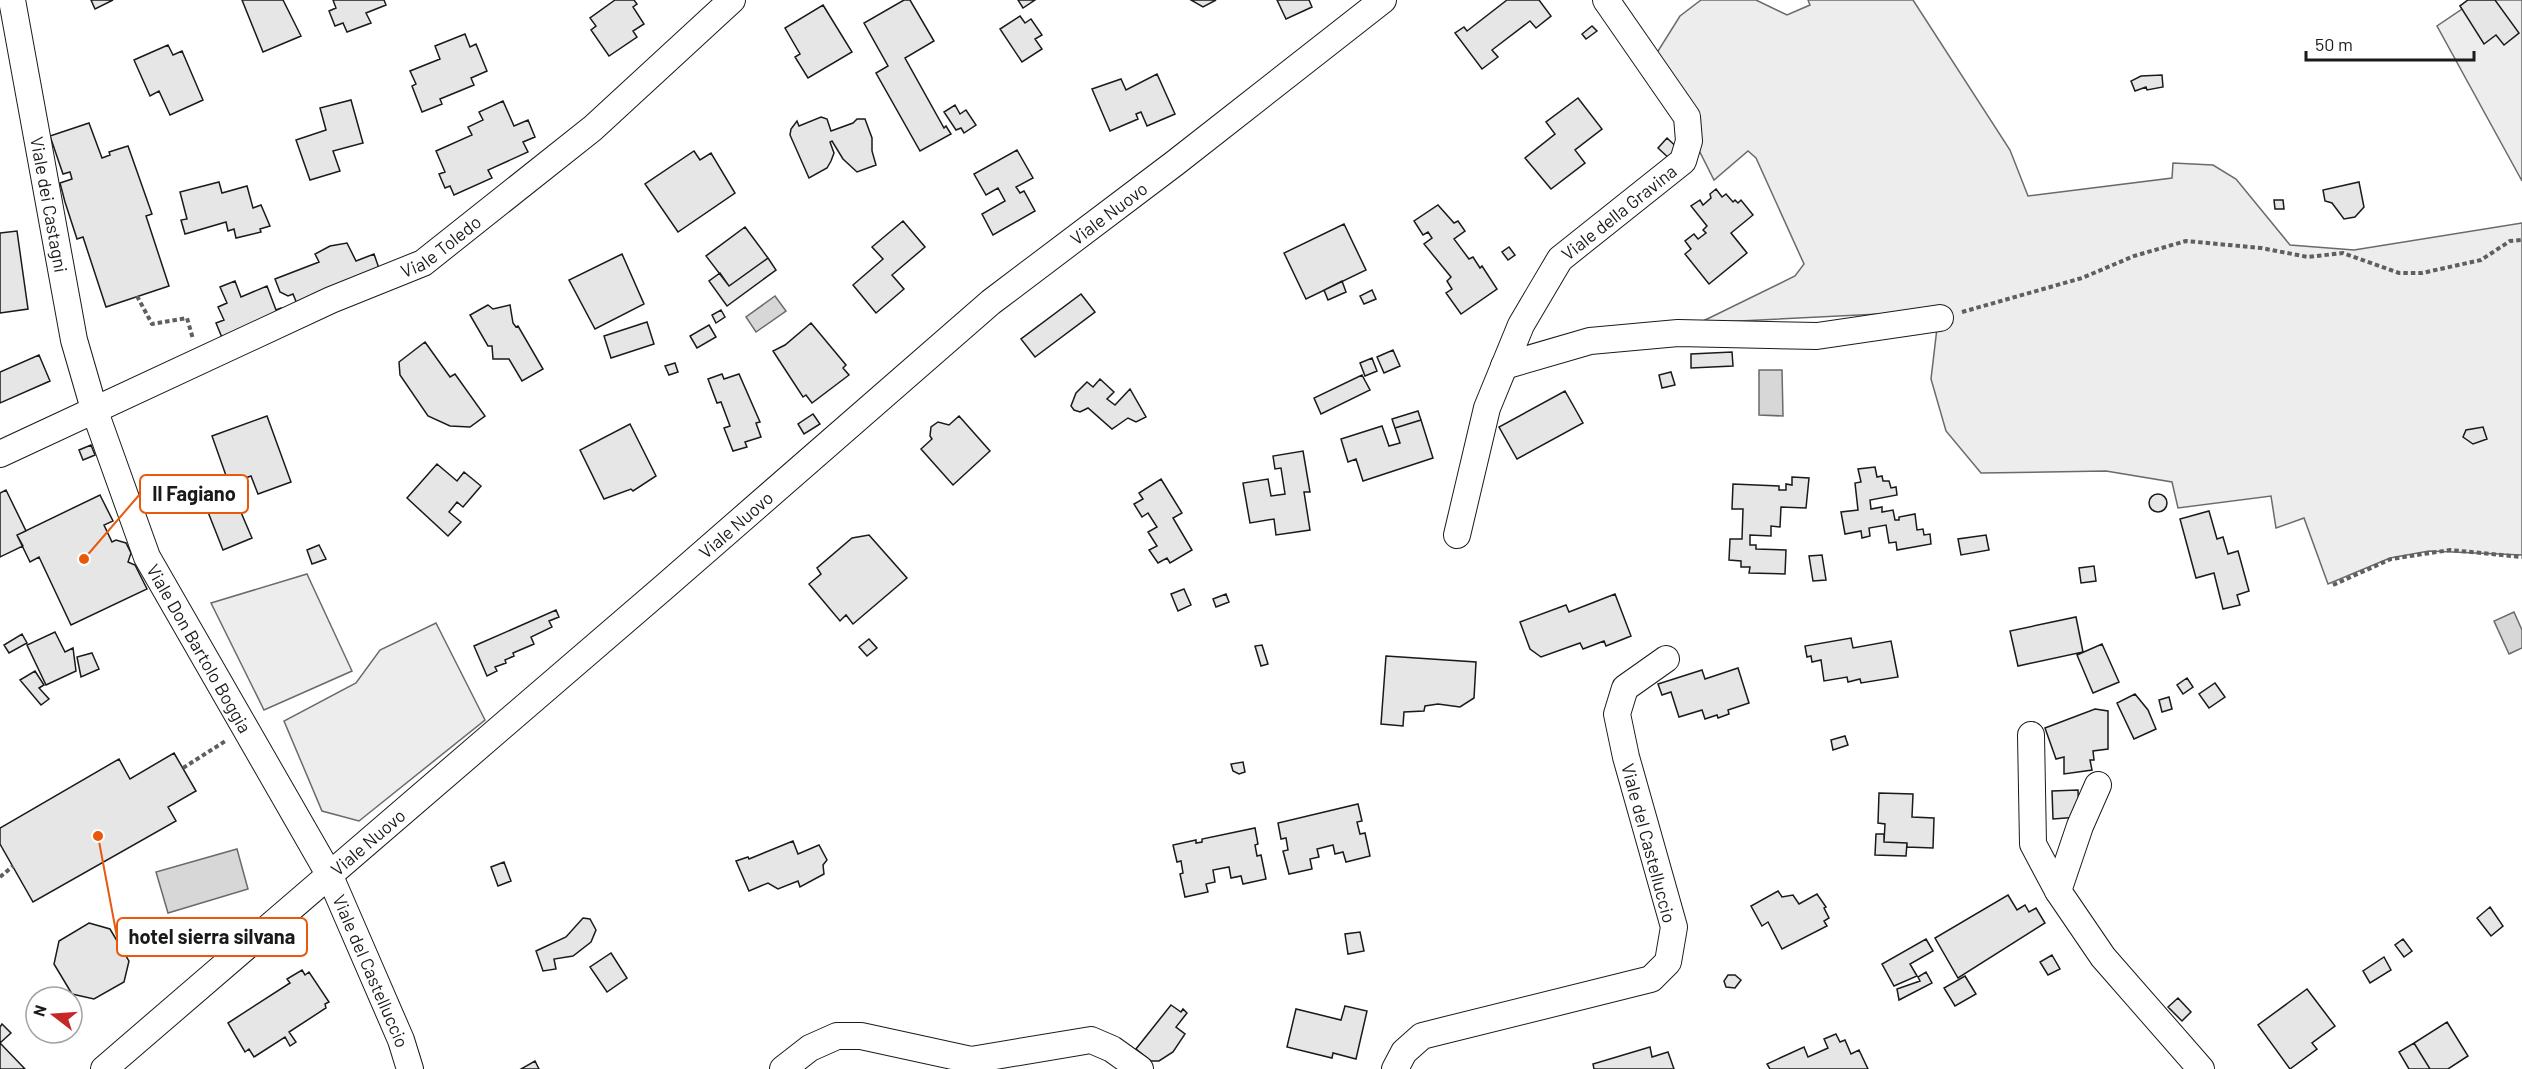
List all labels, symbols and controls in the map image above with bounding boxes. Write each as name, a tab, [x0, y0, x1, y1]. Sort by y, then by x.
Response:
scale bar	[2306, 24, 2474, 62]
text: 50 m	[2315, 33, 2353, 55]
street label: Viale dei Castagni	[26, 135, 72, 274]
street label: Viale della Gravina	[1557, 160, 1681, 265]
street label: Viale Nuovo	[1066, 177, 1152, 249]
street label: Viale Toledo	[397, 210, 485, 282]
callout: Il Fagiano	[140, 475, 248, 513]
text: Il Fagiano	[152, 481, 236, 505]
street label: Viale Nuovo	[694, 486, 777, 563]
street label: Viale Don Bartolo Boggia	[142, 560, 257, 737]
street label: Viale del Castelluccio	[1617, 761, 1681, 925]
street label: Viale Nuovo	[326, 804, 409, 880]
street label: Viale del Castelluccio	[328, 891, 414, 1050]
callout: hotel sierra silvana	[117, 918, 307, 956]
text: hotel sierra silvana	[129, 924, 295, 948]
north arrow	[24, 985, 84, 1045]
text: N	[29, 1003, 50, 1018]

